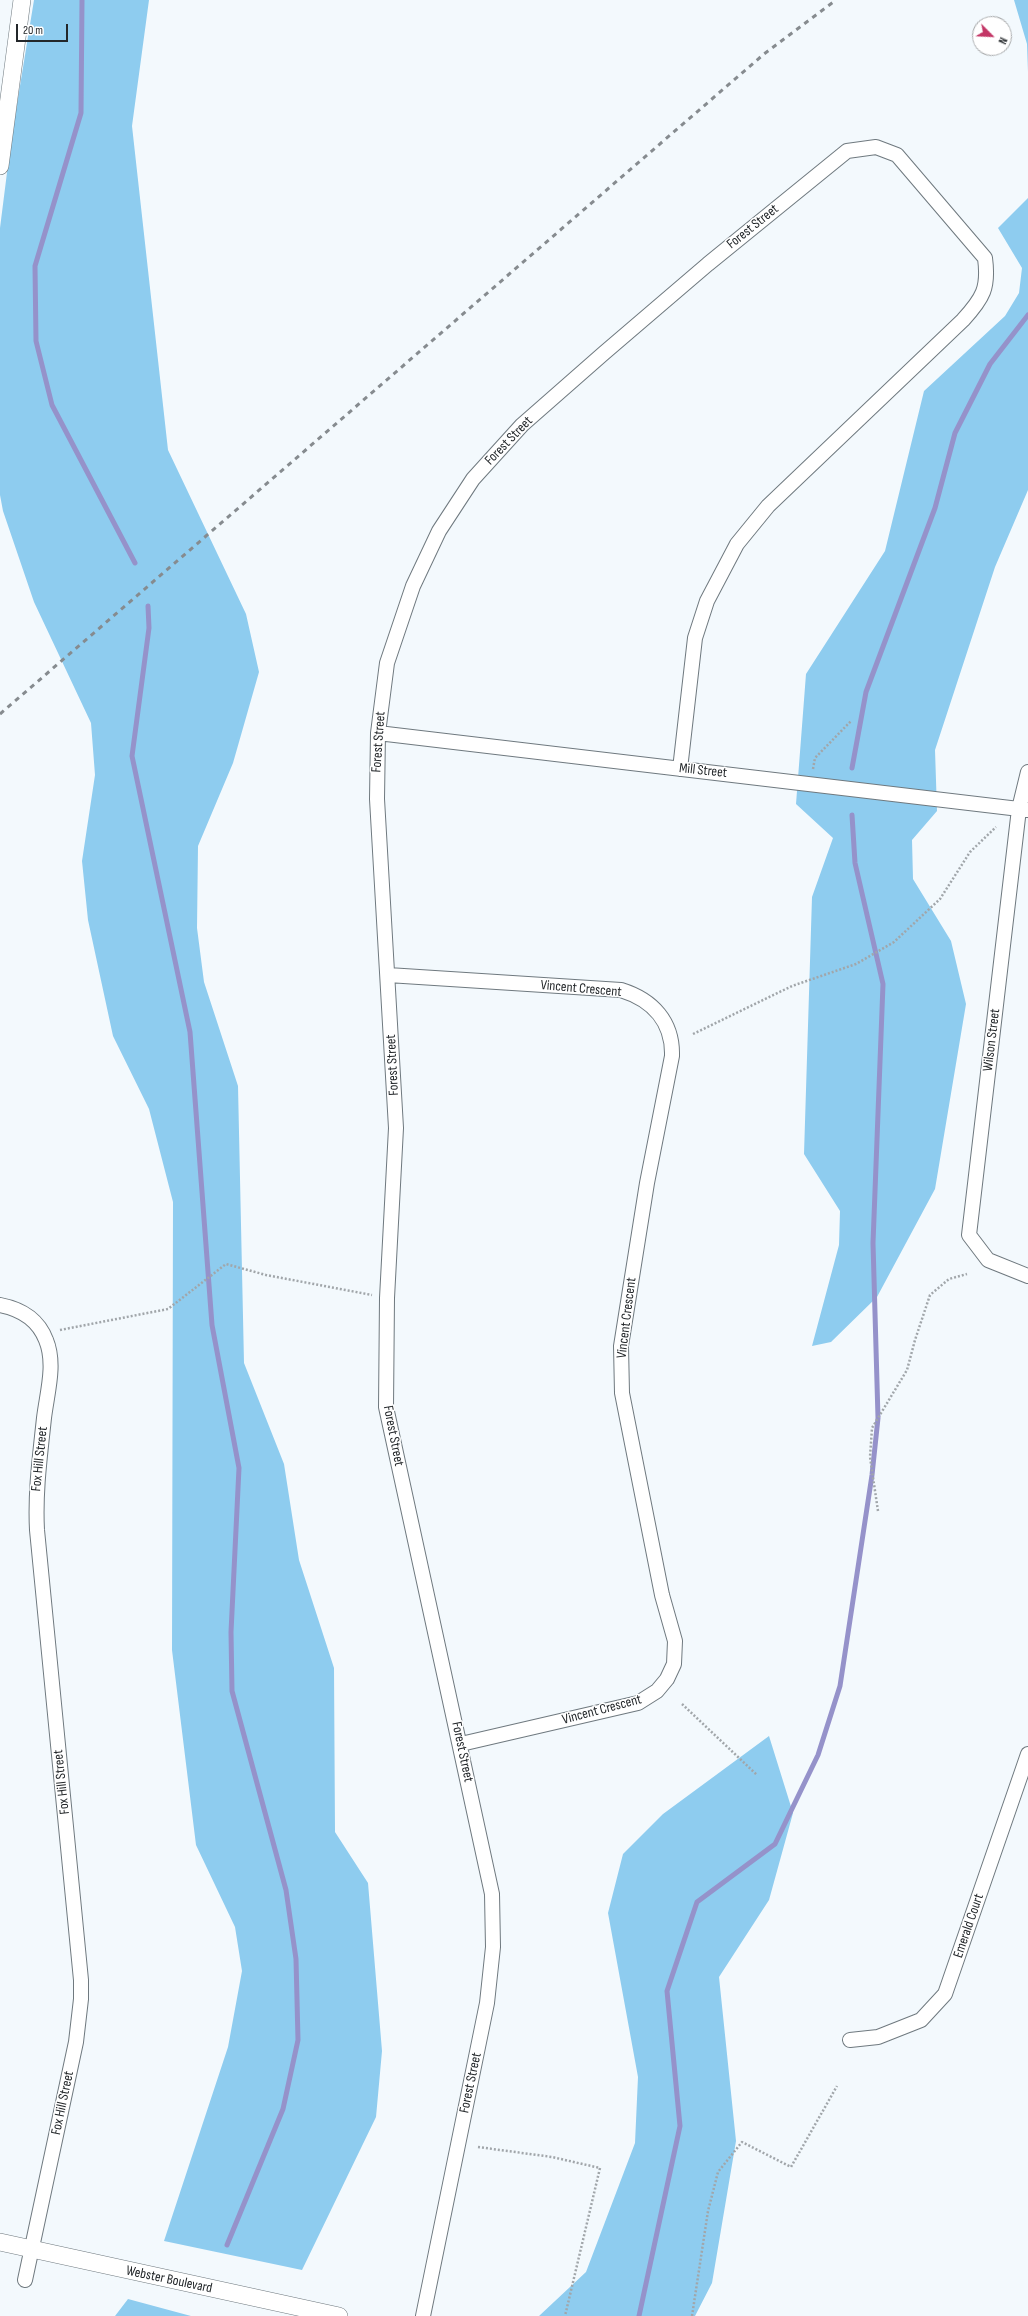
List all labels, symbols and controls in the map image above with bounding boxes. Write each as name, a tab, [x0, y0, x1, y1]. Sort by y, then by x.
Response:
scale bar	[18, 16, 70, 42]
north arrow	[972, 16, 1012, 56]
text: 20 m	[23, 23, 43, 38]
text: N	[995, 35, 1010, 46]
street label: Forest Street	[724, 201, 782, 253]
street label: Forest Street	[482, 413, 536, 469]
street label: Forest Street	[368, 711, 390, 773]
street label: Mill Street	[678, 760, 728, 782]
street label: Vincent Crescent	[540, 977, 622, 1001]
street label: Wilson Street	[980, 1008, 1004, 1072]
street label: Forest Street	[383, 1034, 403, 1096]
street label: Vincent Crescent	[614, 1277, 640, 1359]
street label: Forest Street	[379, 1404, 407, 1468]
street label: Fox Hill Street	[28, 1426, 52, 1492]
street label: Vincent Crescent	[561, 1691, 643, 1729]
street label: Forest Street	[447, 1720, 477, 1784]
street label: Fox Hill Street	[50, 1749, 74, 1815]
street label: Emerald Court	[950, 1892, 988, 1960]
street label: Forest Street	[456, 2051, 486, 2115]
street label: Fox Hill Street	[48, 2069, 78, 2137]
street label: Webster Boulevard	[124, 2263, 214, 2297]

